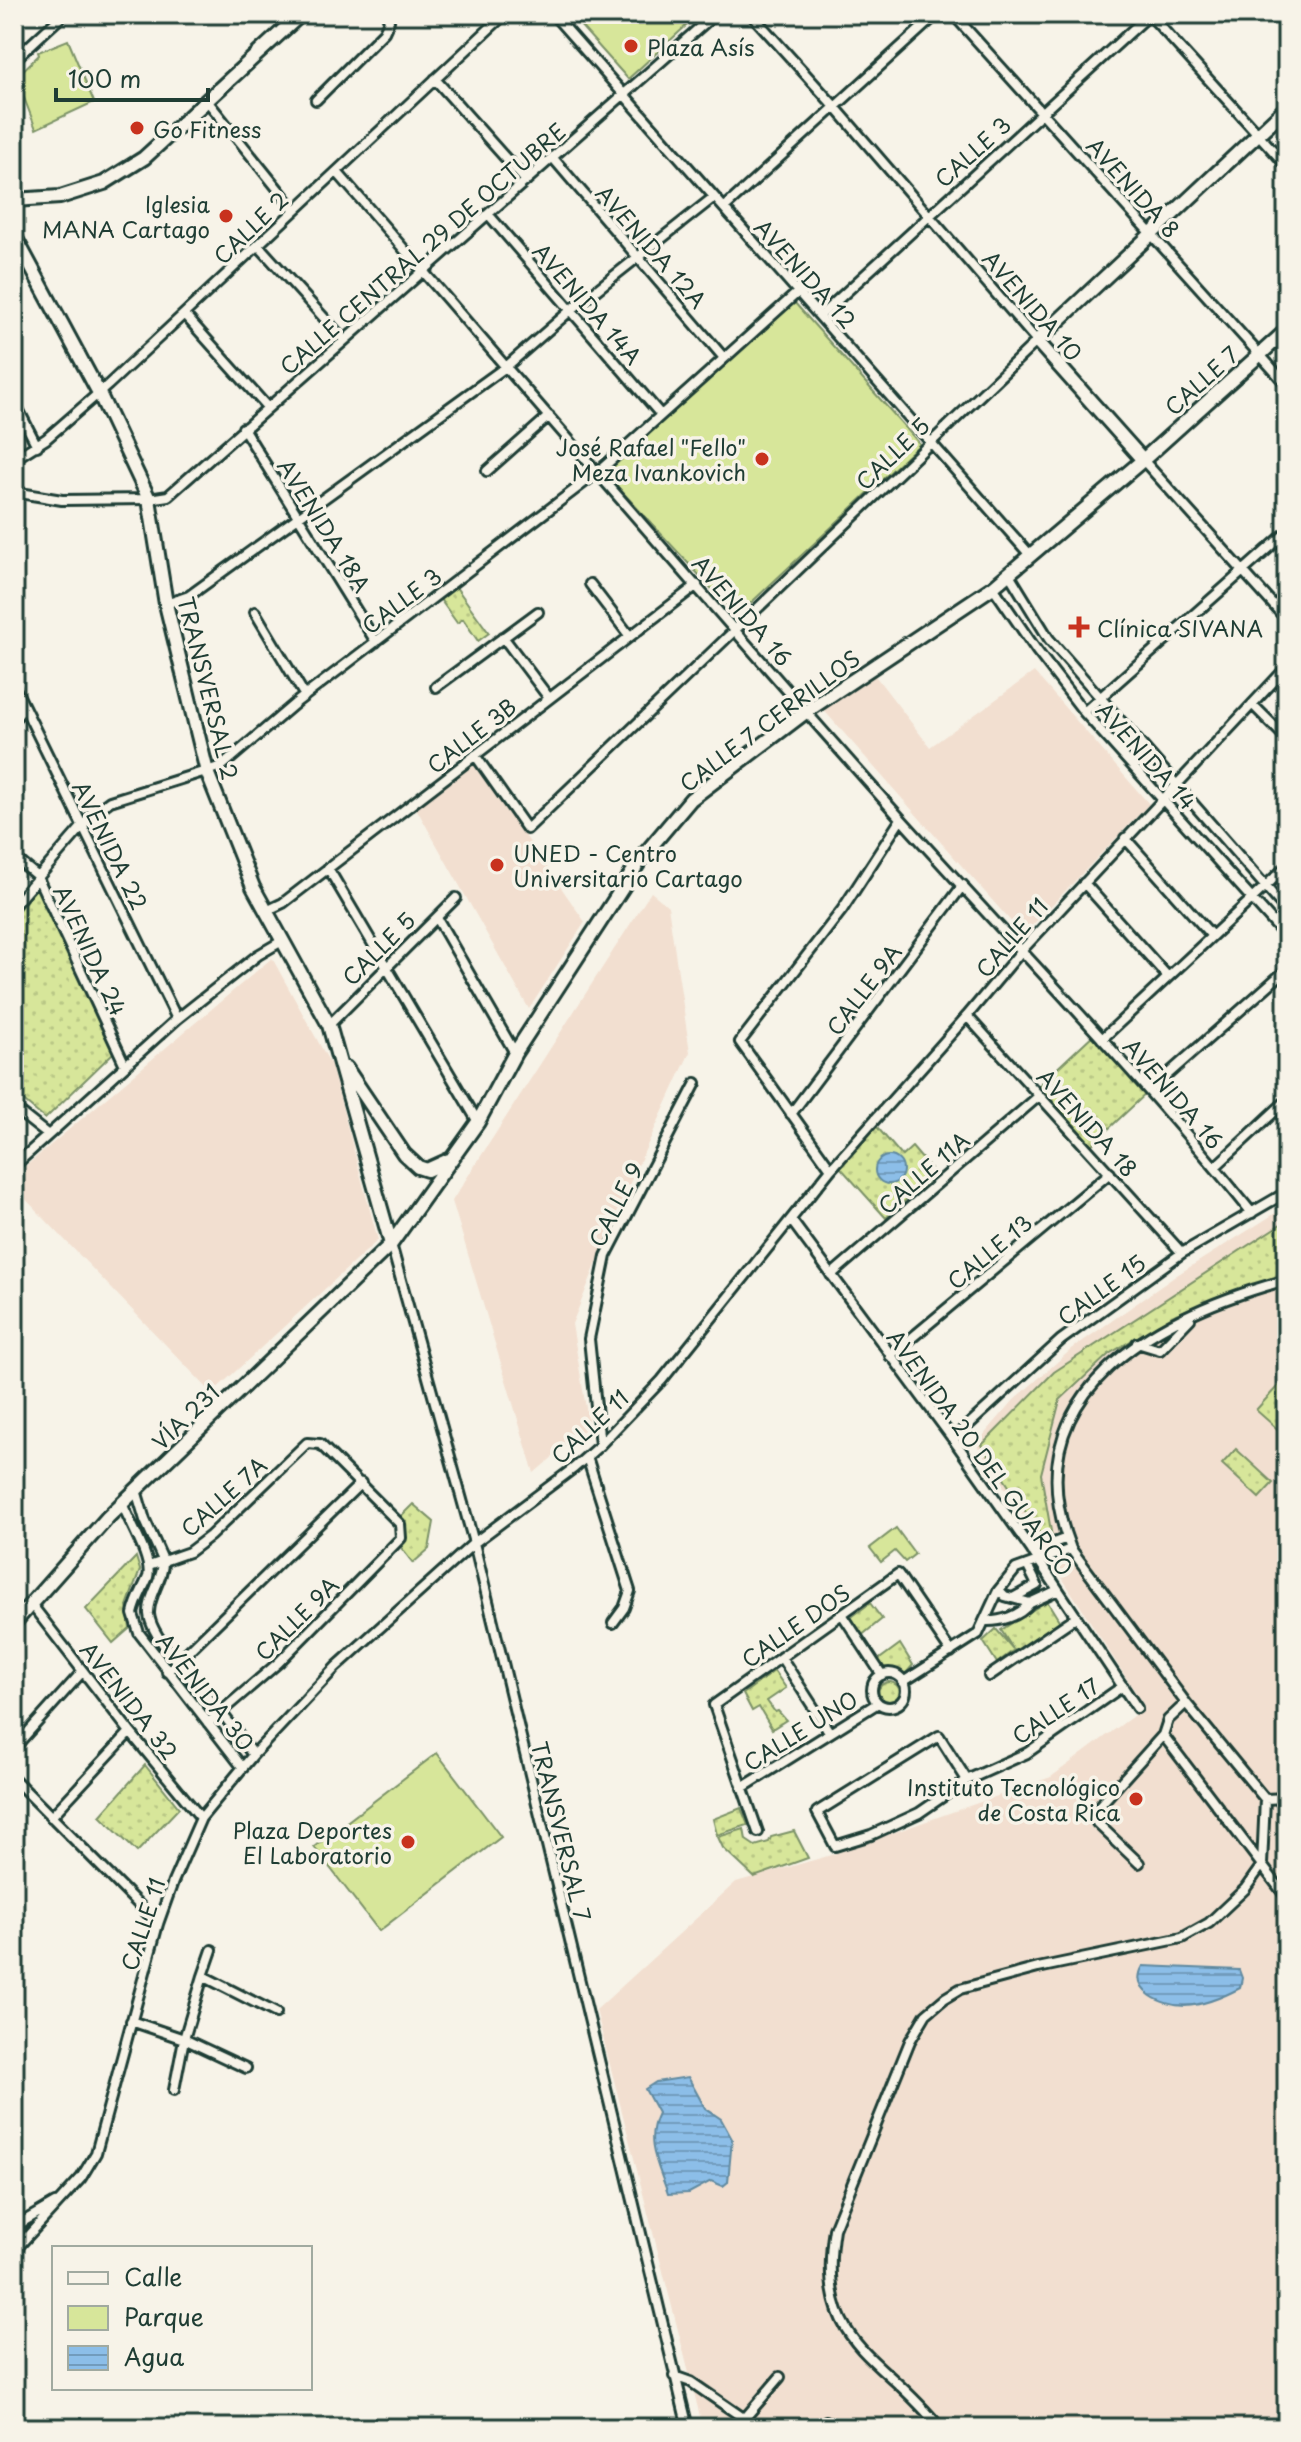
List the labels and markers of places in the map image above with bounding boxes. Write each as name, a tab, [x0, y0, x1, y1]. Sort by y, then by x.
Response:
place label: Plaza Asís	[647, 30, 754, 63]
marker: Plaza Asís	[622, 37, 640, 55]
place label: Go Fitness	[153, 112, 261, 145]
marker: Go Fitness	[128, 119, 146, 137]
place label: Iglesia MANA Cartago	[42, 187, 211, 245]
marker: Iglesia MANA Cartago	[217, 207, 235, 225]
place label: José Rafael "Fello" Meza Ivankovich	[556, 430, 746, 488]
marker: José Rafael "Fello" Meza Ivankovich	[753, 450, 771, 468]
place label: Clínica SIVANA	[1097, 611, 1263, 644]
marker: Clínica SIVANA	[1068, 616, 1090, 638]
place label: UNED - Centro Universitario Cartago	[513, 836, 743, 894]
marker: UNED - Centro Universitario Cartago	[488, 856, 506, 874]
place label: Instituto Tecnológico de Costa Rica	[907, 1770, 1120, 1828]
marker: Instituto Tecnológico de Costa Rica	[1127, 1790, 1145, 1808]
place label: Plaza Deportes El Laboratorio	[233, 1813, 392, 1871]
marker: Plaza Deportes El Laboratorio	[399, 1833, 417, 1851]

